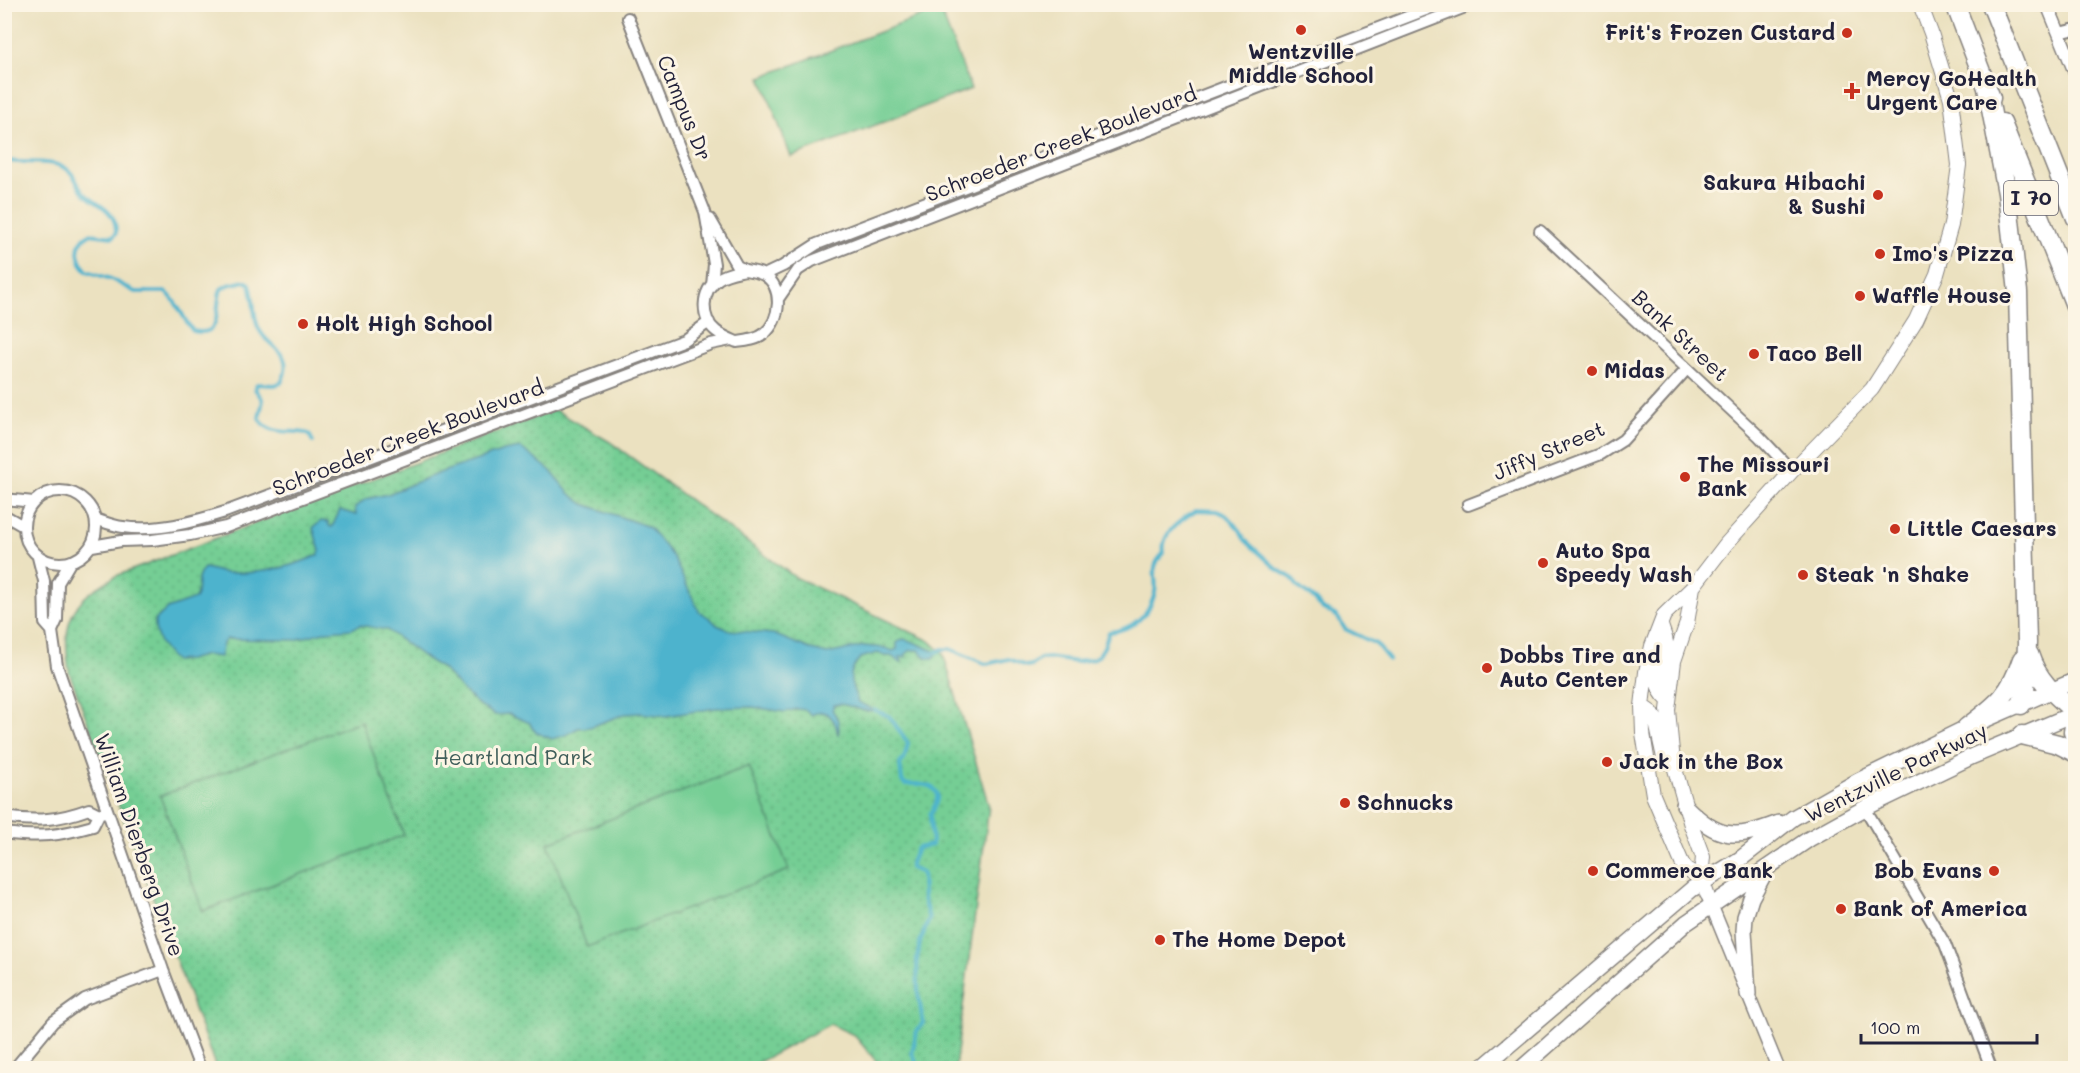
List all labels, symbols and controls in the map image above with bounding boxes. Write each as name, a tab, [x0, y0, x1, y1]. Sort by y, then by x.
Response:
place label: Frit's Frozen Custard	[1605, 18, 1835, 45]
marker: Wentzville Middle School	[1294, 23, 1308, 37]
marker: Frit's Frozen Custard	[1840, 26, 1854, 40]
place label: Wentzville Middle School	[1228, 37, 1374, 88]
street label: Campus Dr	[652, 51, 719, 164]
place label: Mercy GoHealth Urgent Care	[1866, 64, 2036, 115]
street label: Schroeder Creek Boulevard	[921, 78, 1200, 207]
marker: Mercy GoHealth Urgent Care	[1843, 82, 1861, 100]
place label: Sakura Hibachi & Sushi	[1703, 168, 1866, 219]
road number: I 70	[2004, 181, 2058, 215]
marker: Sakura Hibachi & Sushi	[1871, 188, 1885, 202]
place label: Imo's Pizza	[1892, 239, 2014, 266]
marker: Imo's Pizza	[1873, 247, 1887, 261]
place label: Waffle House	[1872, 281, 2011, 308]
street label: Bank Street	[1627, 283, 1735, 387]
marker: Waffle House	[1853, 289, 1867, 303]
place label: Holt High School	[315, 309, 493, 336]
marker: Holt High School	[296, 317, 310, 331]
place label: Taco Bell	[1766, 339, 1862, 366]
marker: Taco Bell	[1747, 347, 1761, 361]
place label: Midas	[1604, 356, 1665, 383]
marker: Midas	[1585, 364, 1599, 378]
street label: Schroeder Creek Boulevard	[268, 372, 547, 501]
street label: Jiffy Street	[1488, 414, 1608, 485]
place label: The Missouri Bank	[1697, 450, 1830, 501]
marker: The Missouri Bank	[1678, 470, 1692, 484]
place label: Little Caesars	[1907, 514, 2057, 541]
marker: Little Caesars	[1888, 522, 1902, 536]
place label: Auto Spa Speedy Wash	[1555, 536, 1692, 588]
marker: Auto Spa Speedy Wash	[1536, 556, 1550, 570]
place label: Steak 'n Shake	[1815, 560, 1969, 587]
marker: Steak 'n Shake	[1796, 568, 1810, 582]
place label: Dobbs Tire and Auto Center	[1499, 641, 1660, 692]
marker: Dobbs Tire and Auto Center	[1480, 661, 1494, 675]
street label: Wentzville Parkway	[1800, 716, 1991, 828]
street label: William Dierberg Drive	[90, 729, 191, 960]
park label: Heartland Park	[434, 743, 592, 770]
place label: Jack in the Box	[1619, 747, 1783, 774]
marker: Jack in the Box	[1600, 755, 1614, 769]
place label: Schnucks	[1357, 788, 1453, 815]
marker: Schnucks	[1338, 796, 1352, 810]
place label: Commerce Bank	[1605, 856, 1773, 883]
place label: Bob Evans	[1874, 856, 1982, 883]
marker: Commerce Bank	[1586, 864, 1600, 878]
marker: Bob Evans	[1987, 864, 2001, 878]
place label: Bank of America	[1853, 894, 2028, 921]
marker: Bank of America	[1834, 902, 1848, 916]
place label: The Home Depot	[1172, 925, 1346, 952]
marker: The Home Depot	[1153, 933, 1167, 947]
scale bar	[1861, 1007, 2036, 1045]
text: 100 m	[1870, 1015, 1920, 1039]

